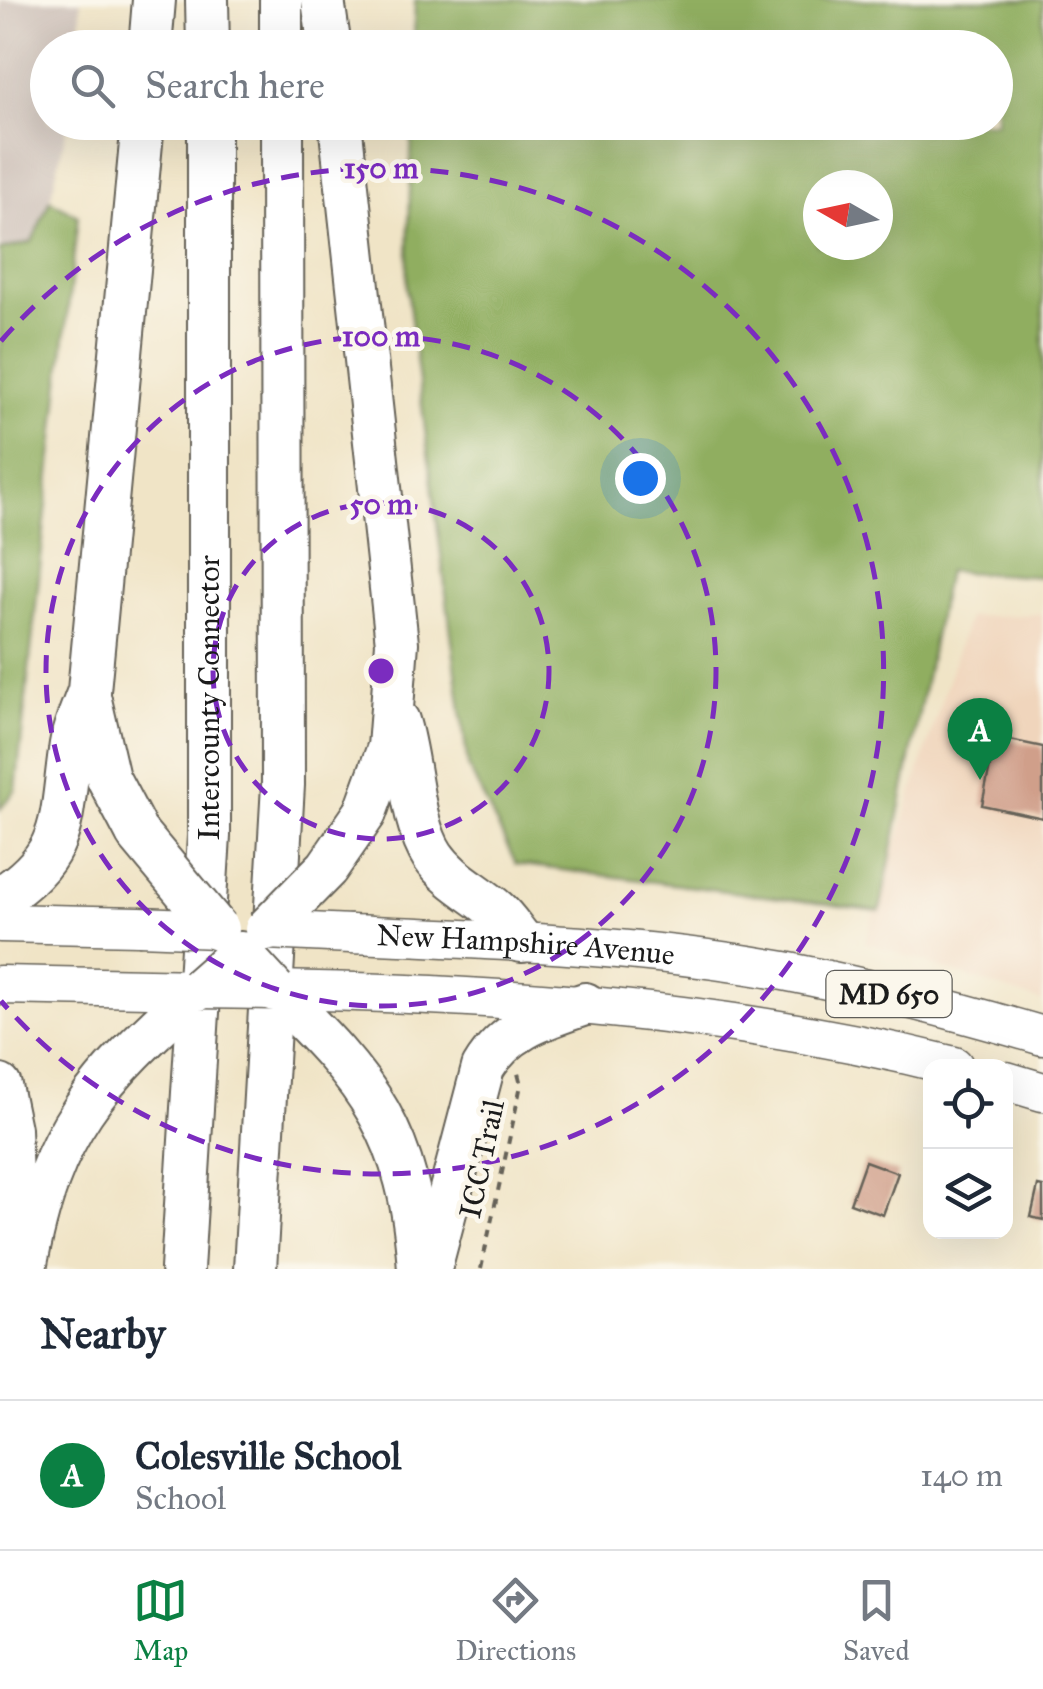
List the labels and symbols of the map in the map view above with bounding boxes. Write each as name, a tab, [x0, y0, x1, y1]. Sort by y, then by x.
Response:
text: 150 m	[344, 150, 419, 186]
north arrow	[803, 170, 893, 260]
text: 100 m	[342, 318, 421, 354]
your location	[615, 453, 666, 504]
text: 50 m	[349, 486, 413, 522]
street label: Intercounty Connector	[191, 555, 227, 840]
centre of rings	[363, 653, 399, 689]
pin: A	[948, 698, 1012, 780]
street label: New Hampshire Avenue	[376, 917, 677, 973]
road number: MD 650	[826, 971, 952, 1017]
street label: ICC Trail	[452, 1096, 512, 1221]

